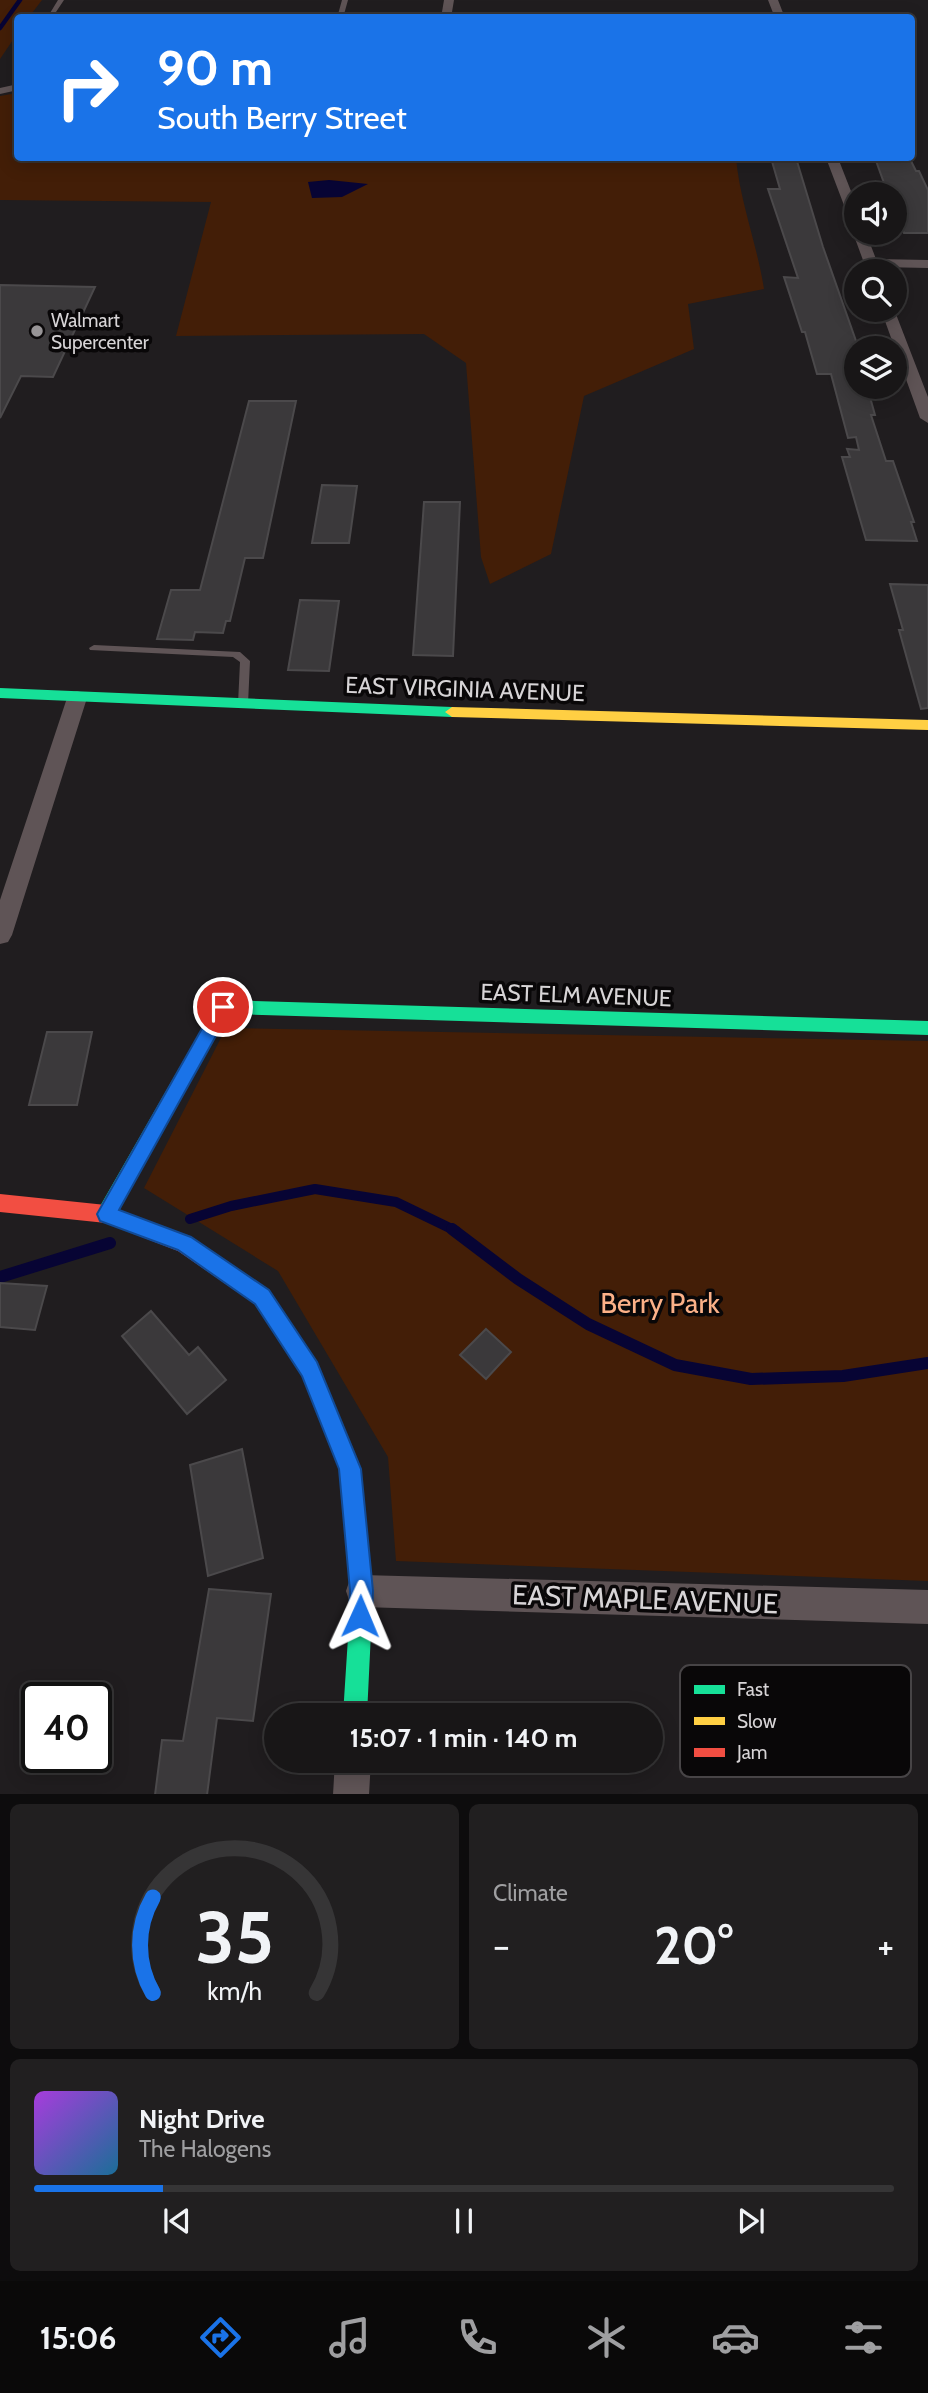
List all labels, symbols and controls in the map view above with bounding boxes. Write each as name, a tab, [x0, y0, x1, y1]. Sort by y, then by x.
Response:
text: 90 m	[157, 38, 273, 97]
icon: right	[42, 42, 133, 133]
text: South Berry Street	[157, 98, 407, 137]
map controls	[844, 182, 907, 399]
button: sound	[844, 182, 907, 245]
button: search	[844, 259, 907, 322]
place label: Walmart Supercenter	[51, 309, 149, 354]
marker: Walmart Supercenter	[29, 323, 45, 339]
button: layers	[844, 336, 907, 399]
street label: EAST VIRGINIA AVENUE	[345, 671, 585, 707]
pin	[193, 977, 253, 1037]
street label: EAST ELM AVENUE	[480, 978, 672, 1012]
icon: arrive	[204, 988, 242, 1026]
park label: Berry Park	[600, 1286, 720, 1320]
street label: EAST MAPLE AVENUE	[511, 1577, 779, 1621]
position arrow	[323, 1579, 397, 1653]
legend	[680, 1665, 911, 1777]
text: Fast	[737, 1678, 770, 1701]
speed limit sign: 40	[21, 1682, 112, 1773]
text: Slow	[737, 1710, 777, 1733]
text: 15:07 · 1 min · 140 m	[350, 1722, 577, 1754]
text: Jam	[736, 1741, 767, 1764]
text: Climate	[493, 1879, 568, 1907]
text: 35	[195, 1893, 274, 1981]
text: 20°	[654, 1914, 733, 1977]
text: −	[493, 1922, 510, 1969]
text: +	[877, 1922, 894, 1969]
text: km/h	[207, 1975, 262, 2005]
text: Night Drive	[139, 2103, 265, 2135]
text: The Halogens	[139, 2135, 271, 2163]
icon: previous	[158, 2202, 196, 2240]
icon: pause	[445, 2202, 483, 2240]
icon: next	[732, 2202, 770, 2240]
icon: directions	[196, 2313, 245, 2362]
icon: music	[325, 2313, 374, 2362]
icon: phone	[453, 2313, 502, 2362]
icon: climate	[582, 2313, 631, 2362]
icon: car	[711, 2313, 760, 2362]
icon: filters	[839, 2313, 888, 2362]
text: 15:06	[40, 2318, 116, 2357]

